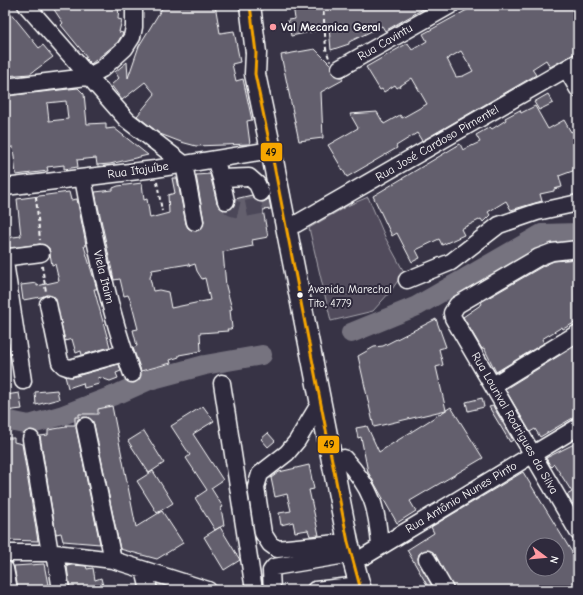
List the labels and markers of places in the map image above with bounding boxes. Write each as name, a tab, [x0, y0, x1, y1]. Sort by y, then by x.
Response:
place label: Val Mecanica Geral	[281, 20, 381, 34]
marker: Val Mecanica Geral	[268, 22, 278, 32]
place label: Avenida Marechal Tito, 4779	[308, 283, 392, 310]
marker: Avenida Marechal Tito, 4779	[295, 290, 305, 300]

